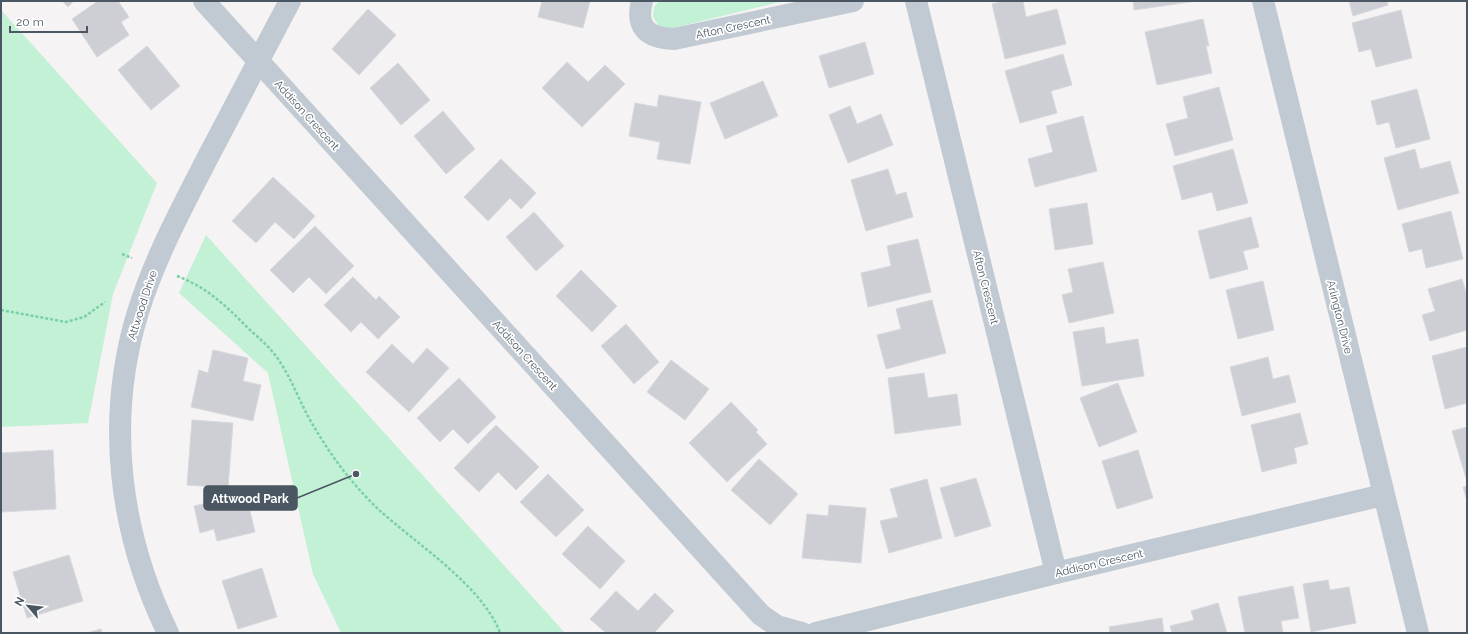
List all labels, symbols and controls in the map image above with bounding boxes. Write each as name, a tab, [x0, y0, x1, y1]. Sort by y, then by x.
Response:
scale bar	[10, 8, 87, 34]
street label: Afton Crescent	[695, 13, 772, 42]
text: 20 m	[16, 15, 44, 29]
street label: Addison Crescent	[272, 78, 342, 153]
street label: Afton Crescent	[970, 249, 1001, 326]
street label: Attwood Drive	[125, 268, 160, 342]
street label: Arlington Drive	[1324, 279, 1355, 356]
street label: Addison Crescent	[490, 318, 560, 393]
callout: Attwood Park	[204, 486, 297, 510]
text: Attwood Park	[211, 492, 289, 506]
street label: Addison Crescent	[1054, 547, 1145, 580]
north arrow	[8, 586, 48, 626]
text: N	[12, 595, 27, 608]

